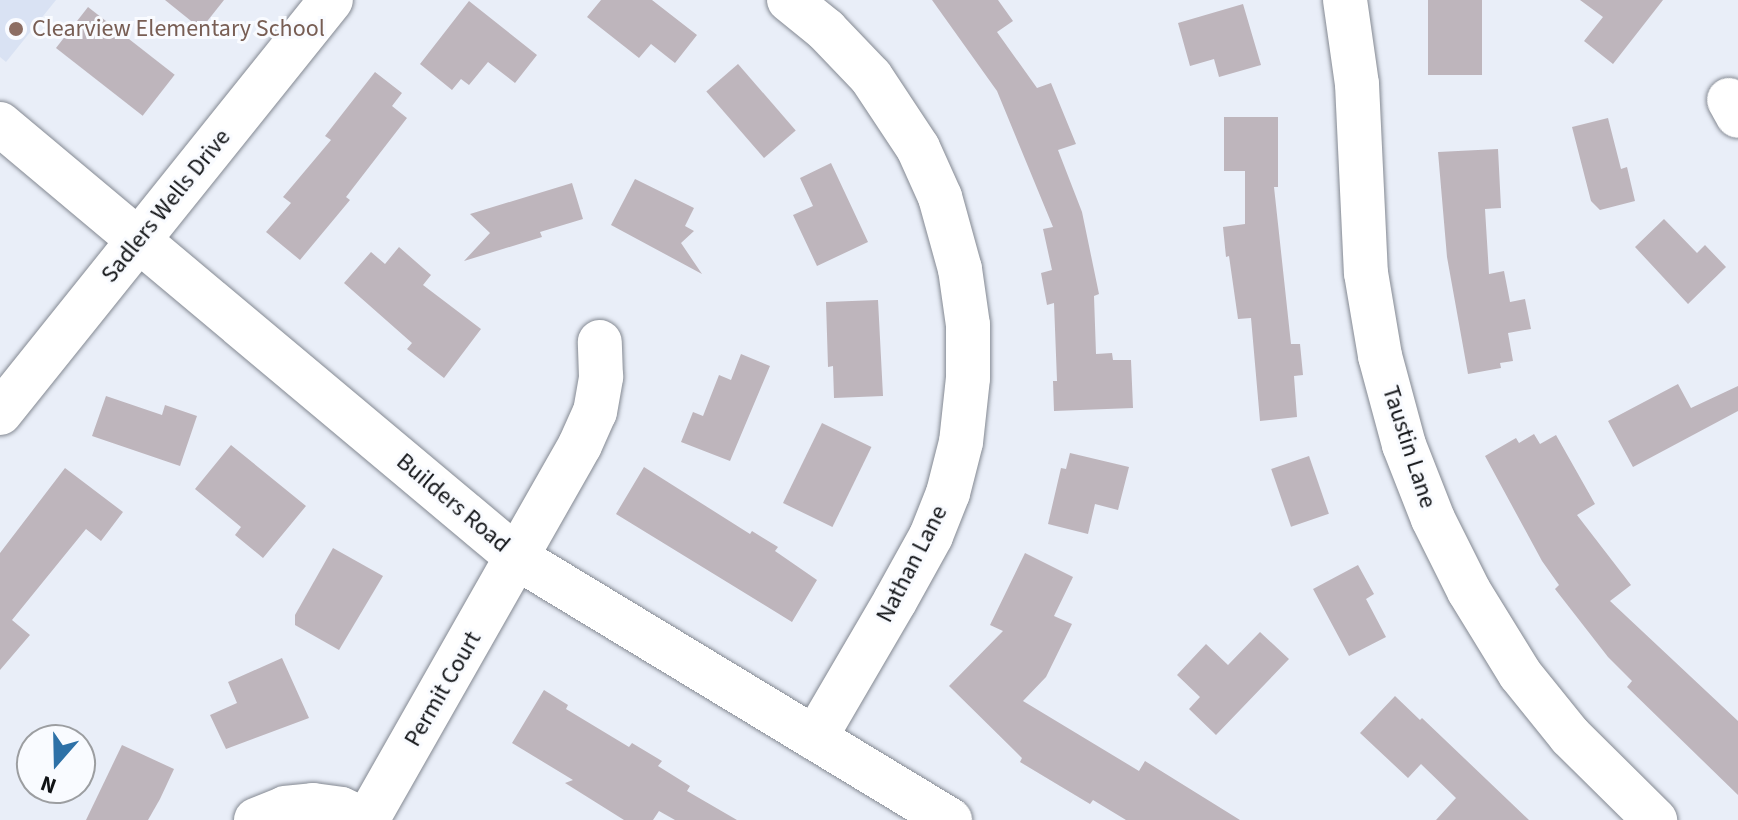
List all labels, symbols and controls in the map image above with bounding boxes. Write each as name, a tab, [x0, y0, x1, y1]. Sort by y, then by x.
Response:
place label: Clearview Elementary School	[32, 15, 325, 43]
marker: Clearview Elementary School	[7, 20, 25, 38]
street label: Sadlers Wells Drive	[95, 123, 237, 289]
street label: Taustin Lane	[1376, 382, 1442, 512]
street label: Builders Road	[390, 447, 516, 559]
street label: Nathan Lane	[870, 501, 954, 627]
street label: Permit Court	[398, 626, 488, 752]
north arrow	[16, 724, 96, 804]
text: N	[36, 767, 61, 802]

